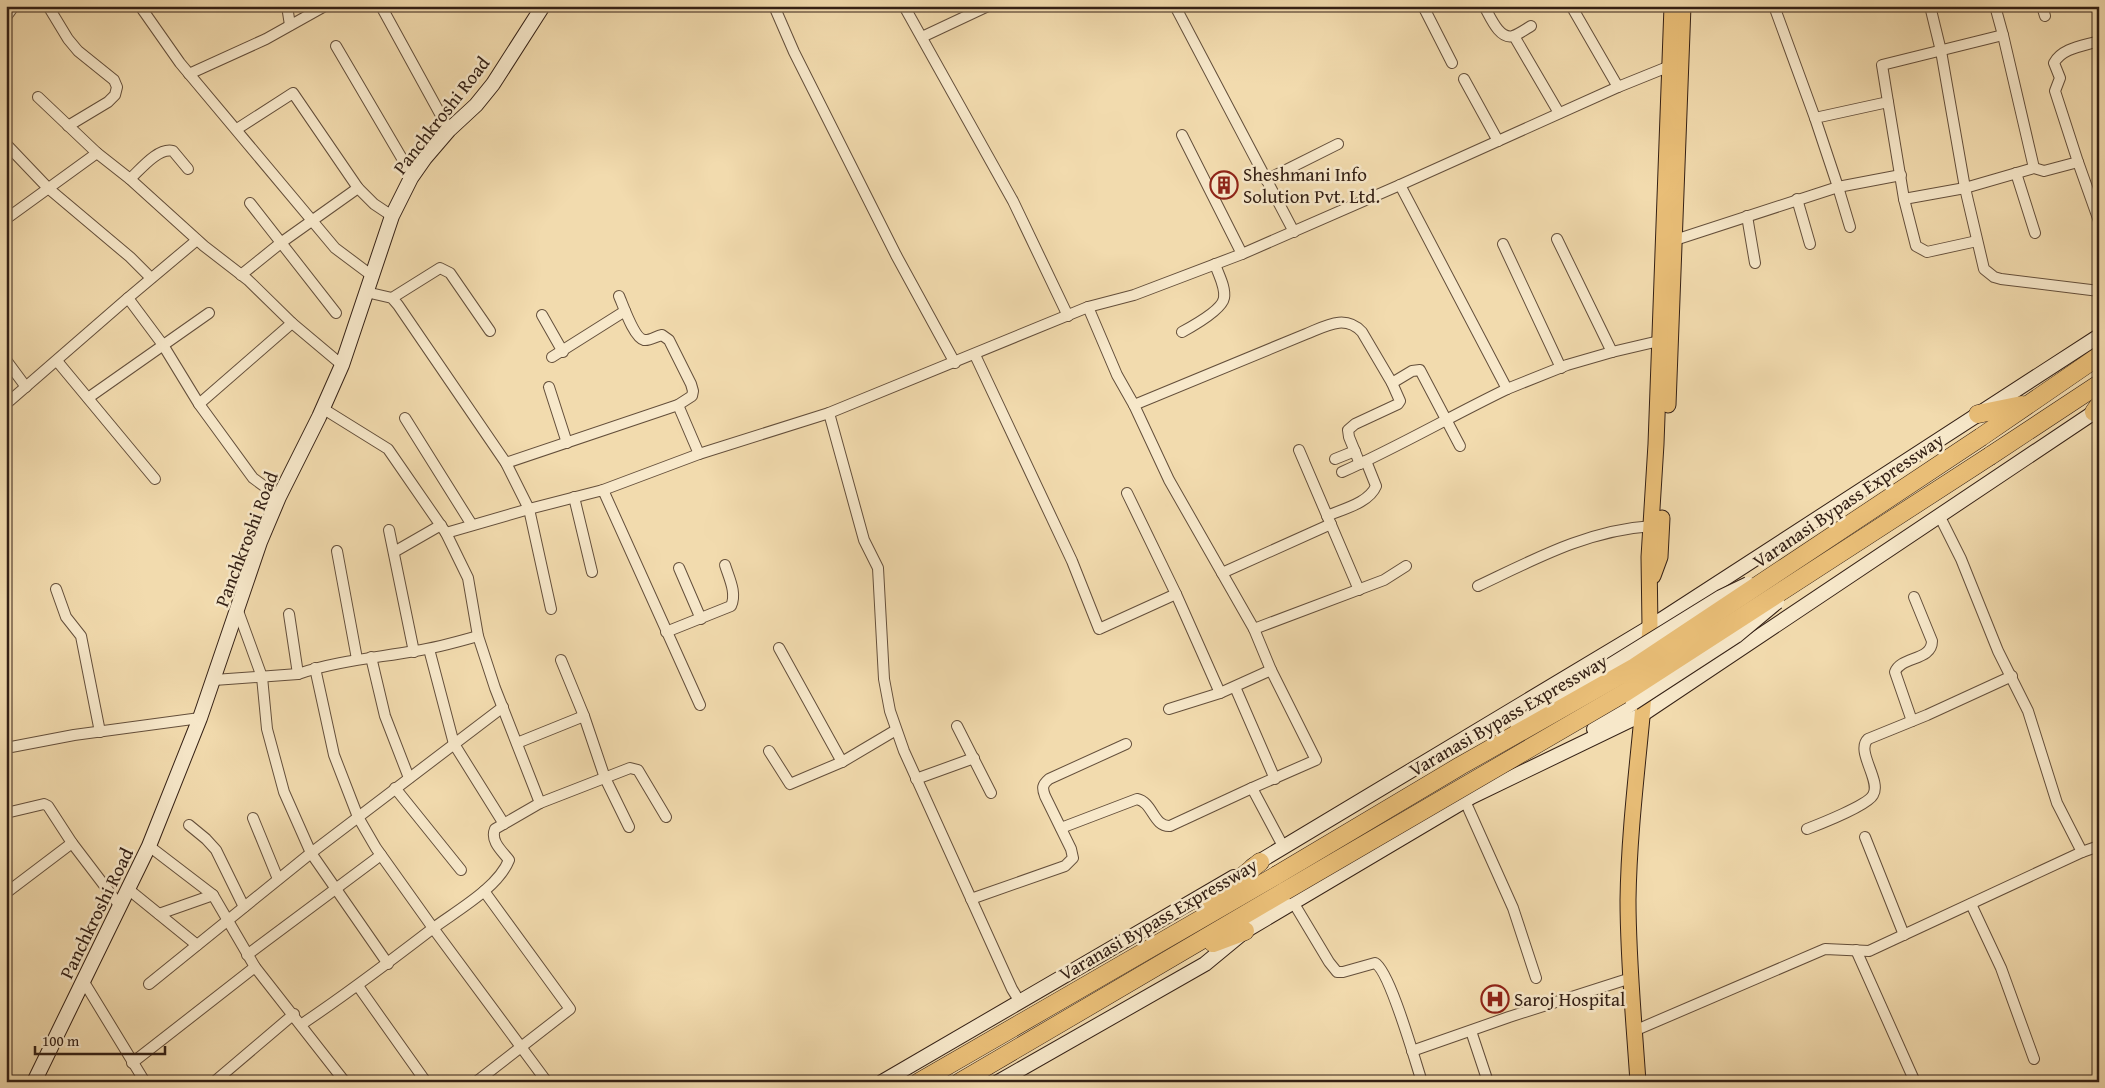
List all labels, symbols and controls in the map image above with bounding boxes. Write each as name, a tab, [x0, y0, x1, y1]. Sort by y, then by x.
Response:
street label: Panchkroshi Road	[386, 49, 497, 180]
place label: Sheshmani Info Solution Pvt. Ltd.	[1243, 160, 1380, 210]
building icon: Sheshmani Info Solution Pvt. Ltd.	[1209, 170, 1239, 200]
street label: Varanasi Bypass Expressway	[1747, 425, 1950, 575]
street label: Panchkroshi Road	[207, 466, 285, 611]
street label: Varanasi Bypass Expressway	[1404, 646, 1613, 783]
street label: Panchkroshi Road	[52, 842, 140, 983]
street label: Varanasi Bypass Expressway	[1054, 850, 1263, 987]
hospital icon: Saroj Hospital	[1480, 984, 1510, 1014]
place label: Saroj Hospital	[1514, 985, 1625, 1013]
scale bar	[35, 1023, 165, 1055]
text: 100 m	[42, 1030, 80, 1051]

